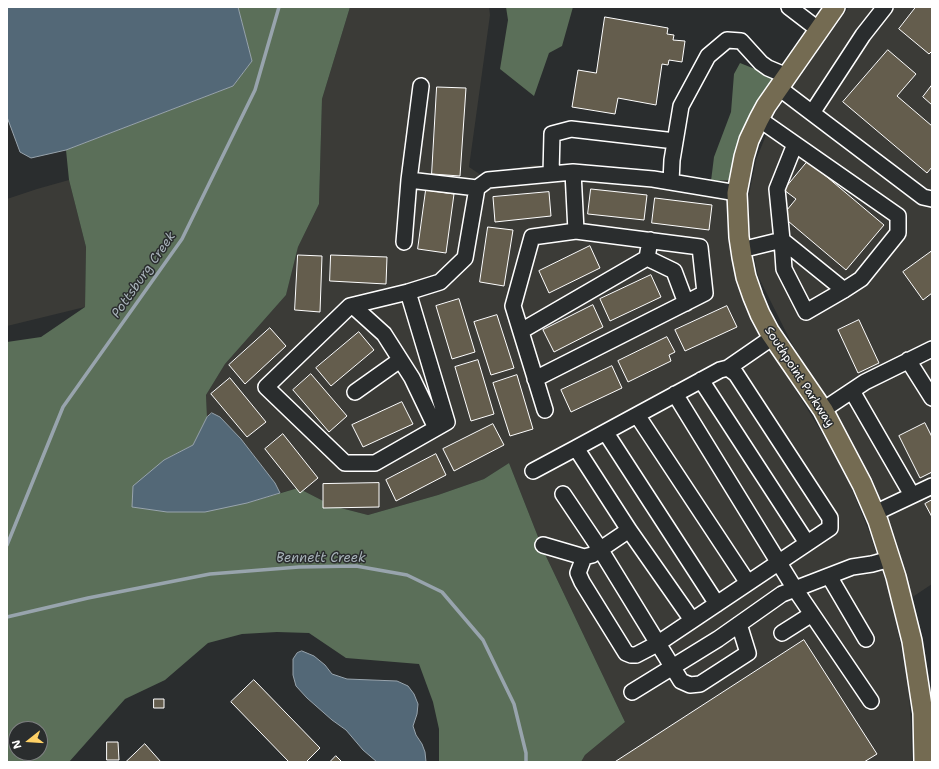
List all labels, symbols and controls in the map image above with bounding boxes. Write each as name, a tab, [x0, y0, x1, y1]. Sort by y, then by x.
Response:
water label: Pottsburg Creek	[109, 229, 179, 321]
street label: Southpoint Parkway	[761, 324, 837, 430]
water label: Bennett Creek	[276, 551, 366, 567]
north arrow	[8, 721, 48, 761]
text: N	[9, 738, 25, 751]

